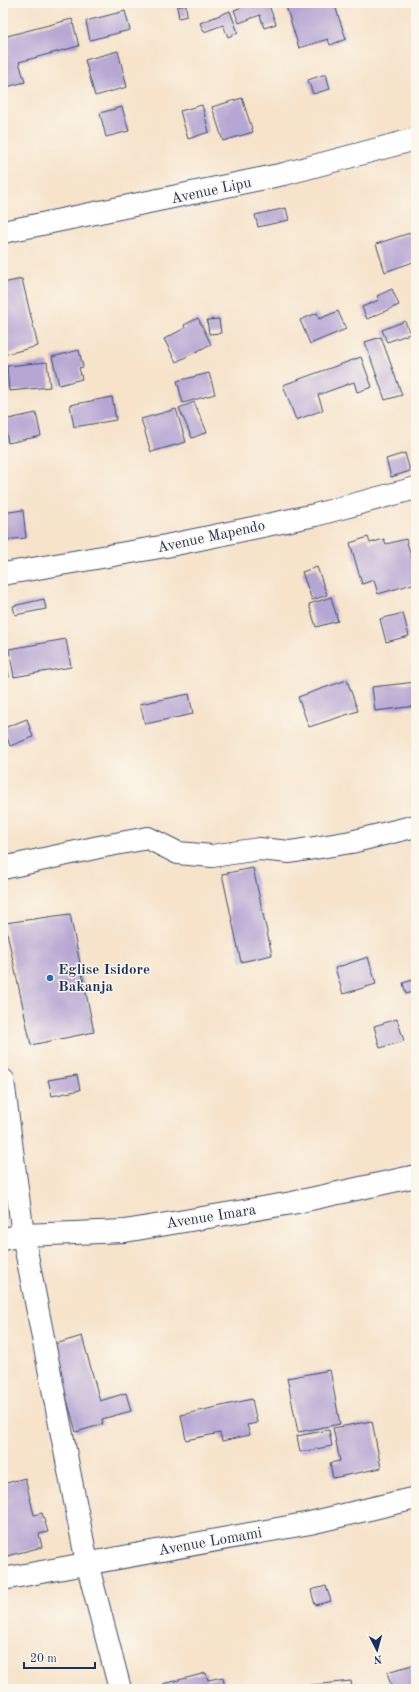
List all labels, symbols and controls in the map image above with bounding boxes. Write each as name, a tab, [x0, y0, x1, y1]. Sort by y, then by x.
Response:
street label: Avenue Lipu	[170, 176, 253, 207]
street label: Avenue Mapendo	[156, 519, 267, 556]
place label: Eglise Isidore Bakanja	[58, 963, 150, 995]
marker: Eglise Isidore Bakanja	[45, 973, 55, 983]
street label: Avenue Imara	[165, 1203, 258, 1232]
street label: Avenue Lomami	[157, 1526, 263, 1559]
north arrow	[357, 1630, 397, 1670]
scale bar	[24, 1644, 95, 1670]
text: 20 m	[30, 1653, 57, 1665]
text: N	[373, 1653, 383, 1664]

